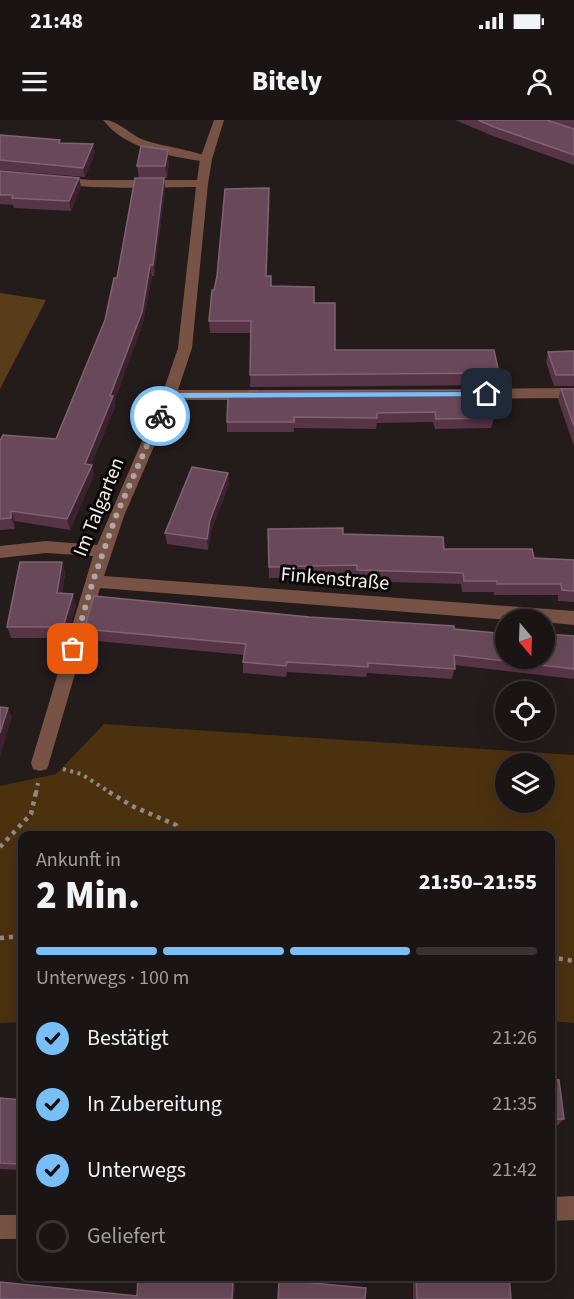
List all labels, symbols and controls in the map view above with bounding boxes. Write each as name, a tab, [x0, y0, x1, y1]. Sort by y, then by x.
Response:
text: 21:48	[30, 5, 83, 37]
text: Bitely	[252, 62, 322, 101]
icon: menu	[18, 65, 51, 98]
icon: person	[523, 65, 556, 98]
pin	[461, 368, 512, 419]
icon: home	[470, 377, 503, 410]
courier	[130, 386, 190, 446]
icon: bike	[144, 400, 177, 433]
street label: Im Talgarten	[66, 453, 132, 561]
street label: Finkenstraße	[280, 560, 391, 598]
north arrow	[495, 609, 555, 669]
map controls	[495, 609, 555, 813]
pin	[47, 623, 98, 674]
icon: bag	[56, 632, 89, 665]
button: locate	[495, 681, 555, 741]
button: layers	[495, 753, 555, 813]
text: Ankunft in	[36, 846, 121, 874]
text: 21:50–21:55	[419, 866, 537, 898]
text: 2 Min.	[36, 868, 140, 924]
text: Unterwegs · 100 m	[36, 964, 189, 992]
icon: check	[36, 1022, 69, 1055]
text: Bestätigt	[87, 1022, 169, 1054]
text: 21:26	[492, 1024, 537, 1052]
icon: check	[36, 1088, 69, 1121]
text: In Zubereitung	[87, 1088, 222, 1120]
text: 21:35	[492, 1090, 537, 1118]
icon: check	[36, 1154, 69, 1187]
text: Unterwegs	[87, 1154, 186, 1186]
text: 21:42	[492, 1156, 537, 1184]
text: Geliefert	[87, 1220, 166, 1252]

